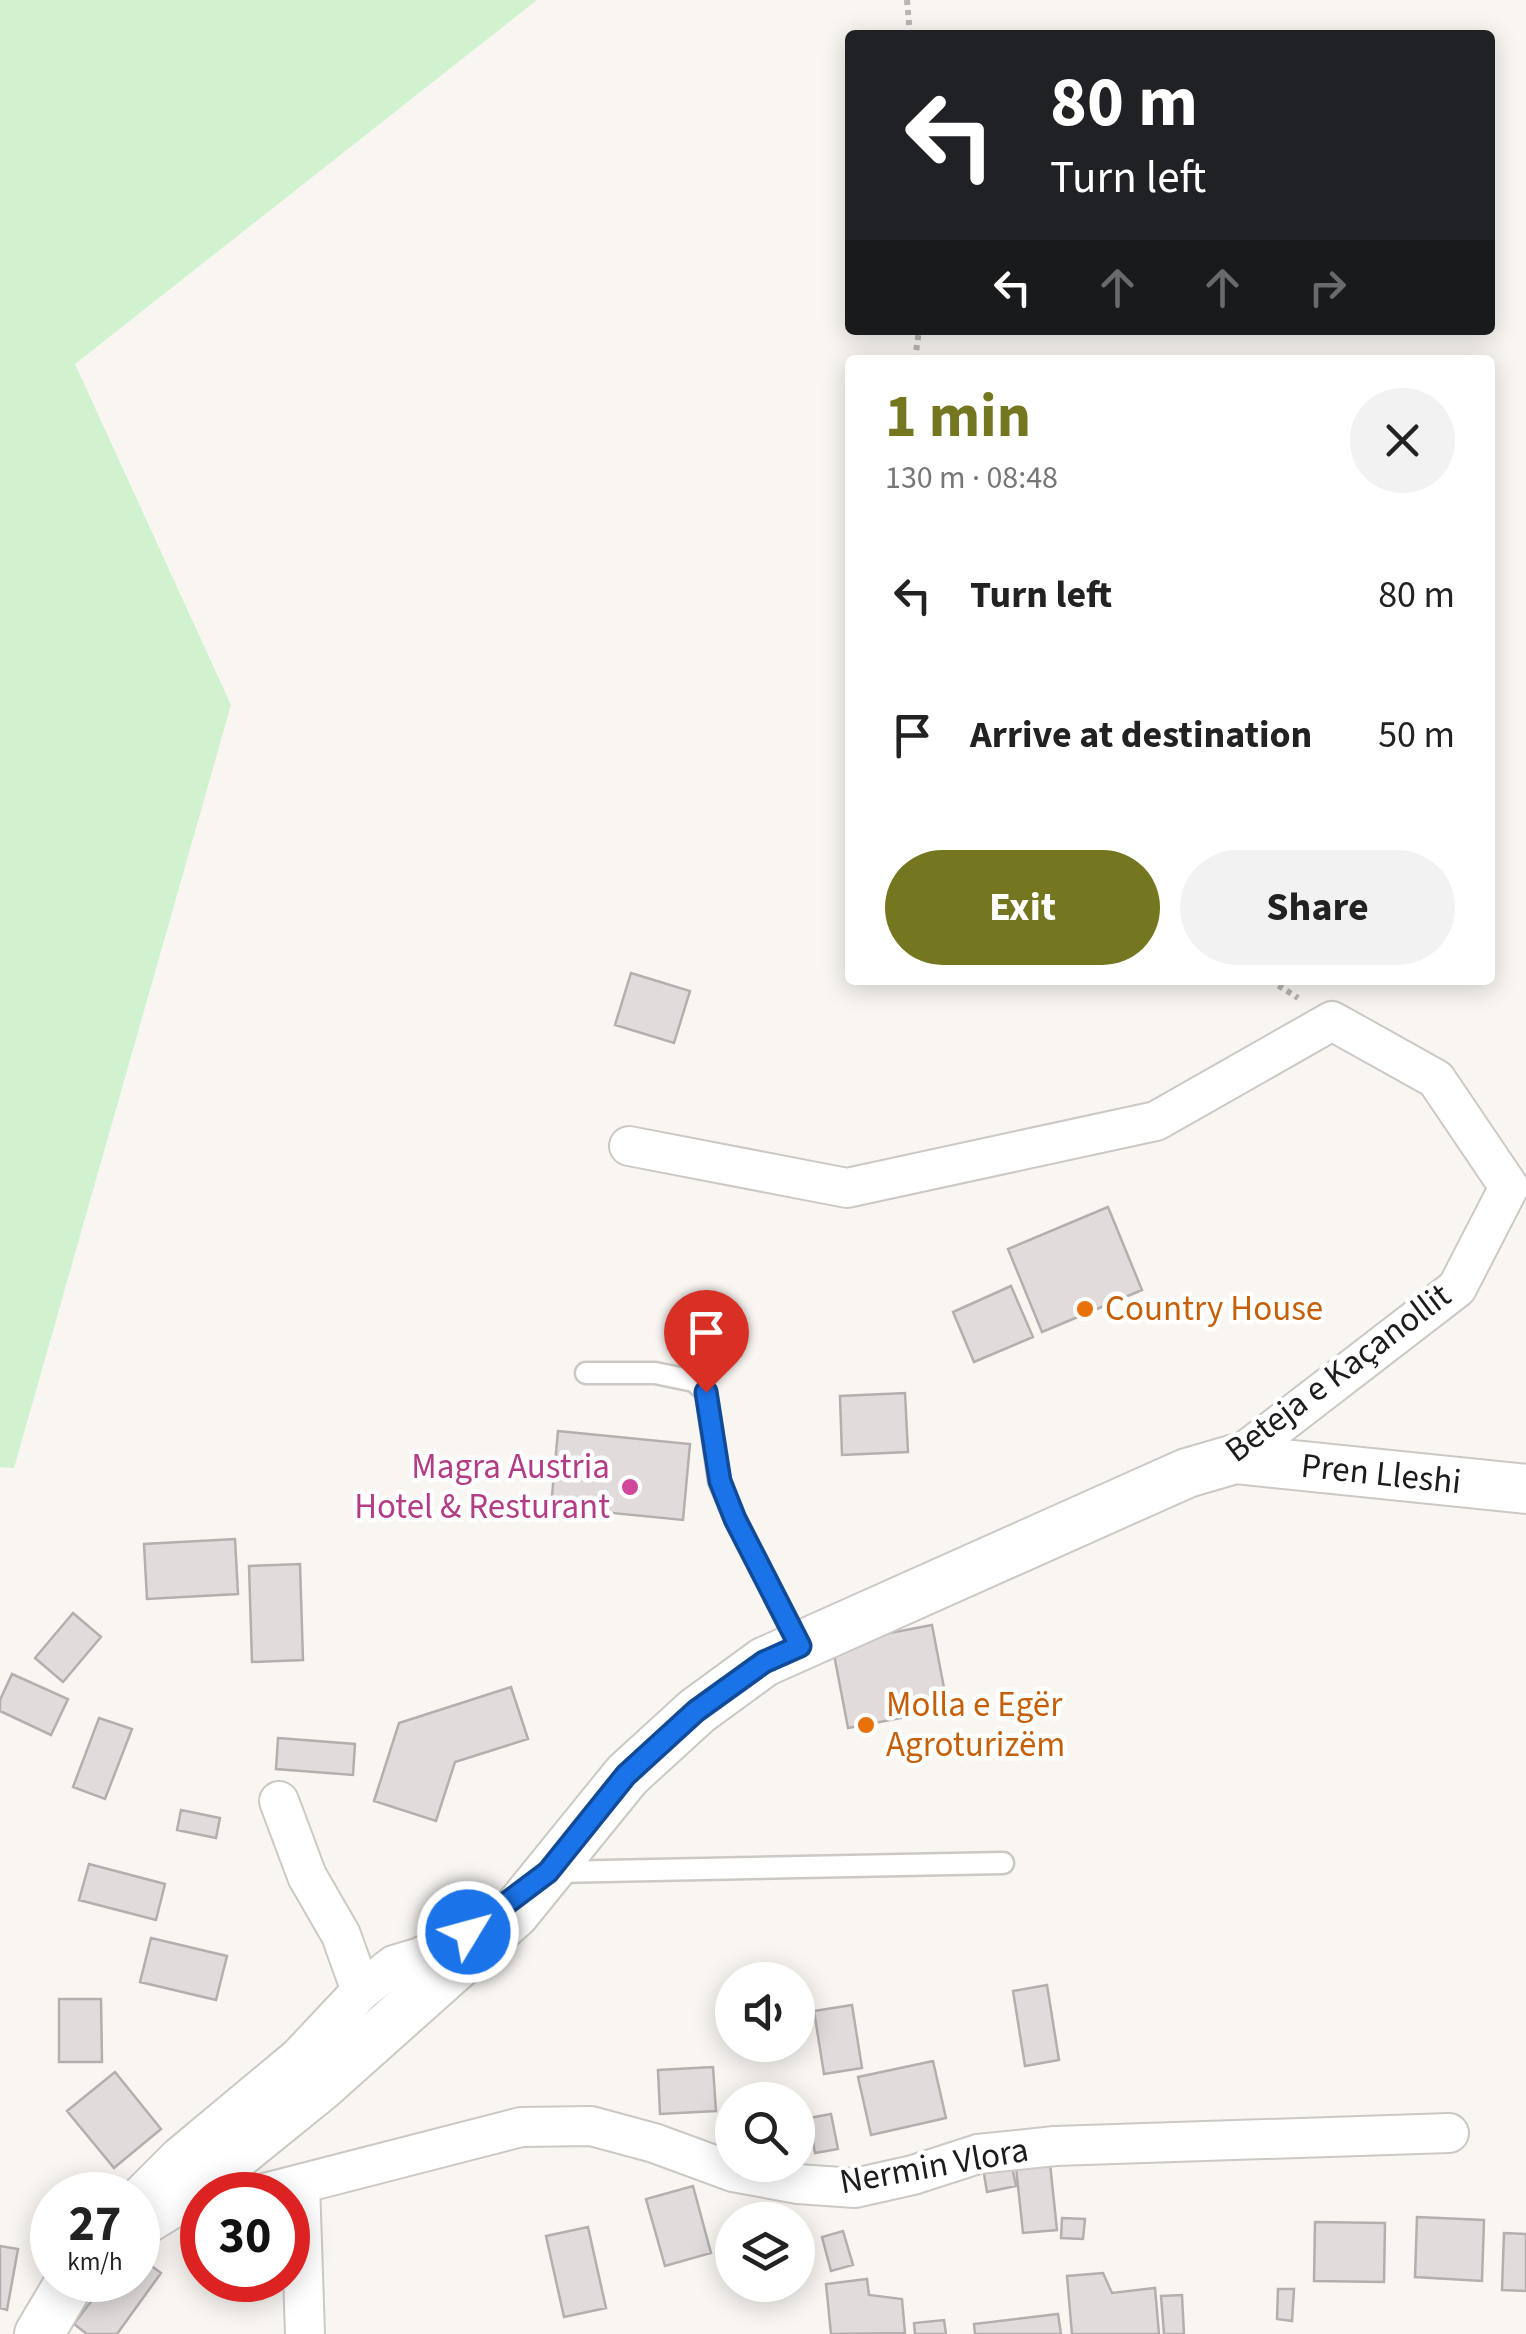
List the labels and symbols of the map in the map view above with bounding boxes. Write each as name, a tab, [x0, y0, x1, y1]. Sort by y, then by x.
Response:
street label: Beteja e Kaçanollit	[1215, 1271, 1462, 1475]
place label: Country House	[1105, 1284, 1323, 1334]
pin	[664, 1290, 749, 1393]
marker: Country House	[1074, 1298, 1096, 1320]
street label: Pren Lleshi	[1298, 1441, 1464, 1507]
place label: Magra Austria Hotel & Resturant	[354, 1442, 610, 1532]
marker: Magra Austria Hotel & Resturant	[619, 1476, 641, 1498]
place label: Molla e Egër Agroturizëm	[886, 1680, 1065, 1770]
marker: Molla e Egër Agroturizëm	[855, 1714, 877, 1736]
position arrow	[416, 1880, 520, 1984]
street label: Nermin Vlora	[836, 2125, 1032, 2207]
speed limit sign: 30	[180, 2172, 310, 2302]

